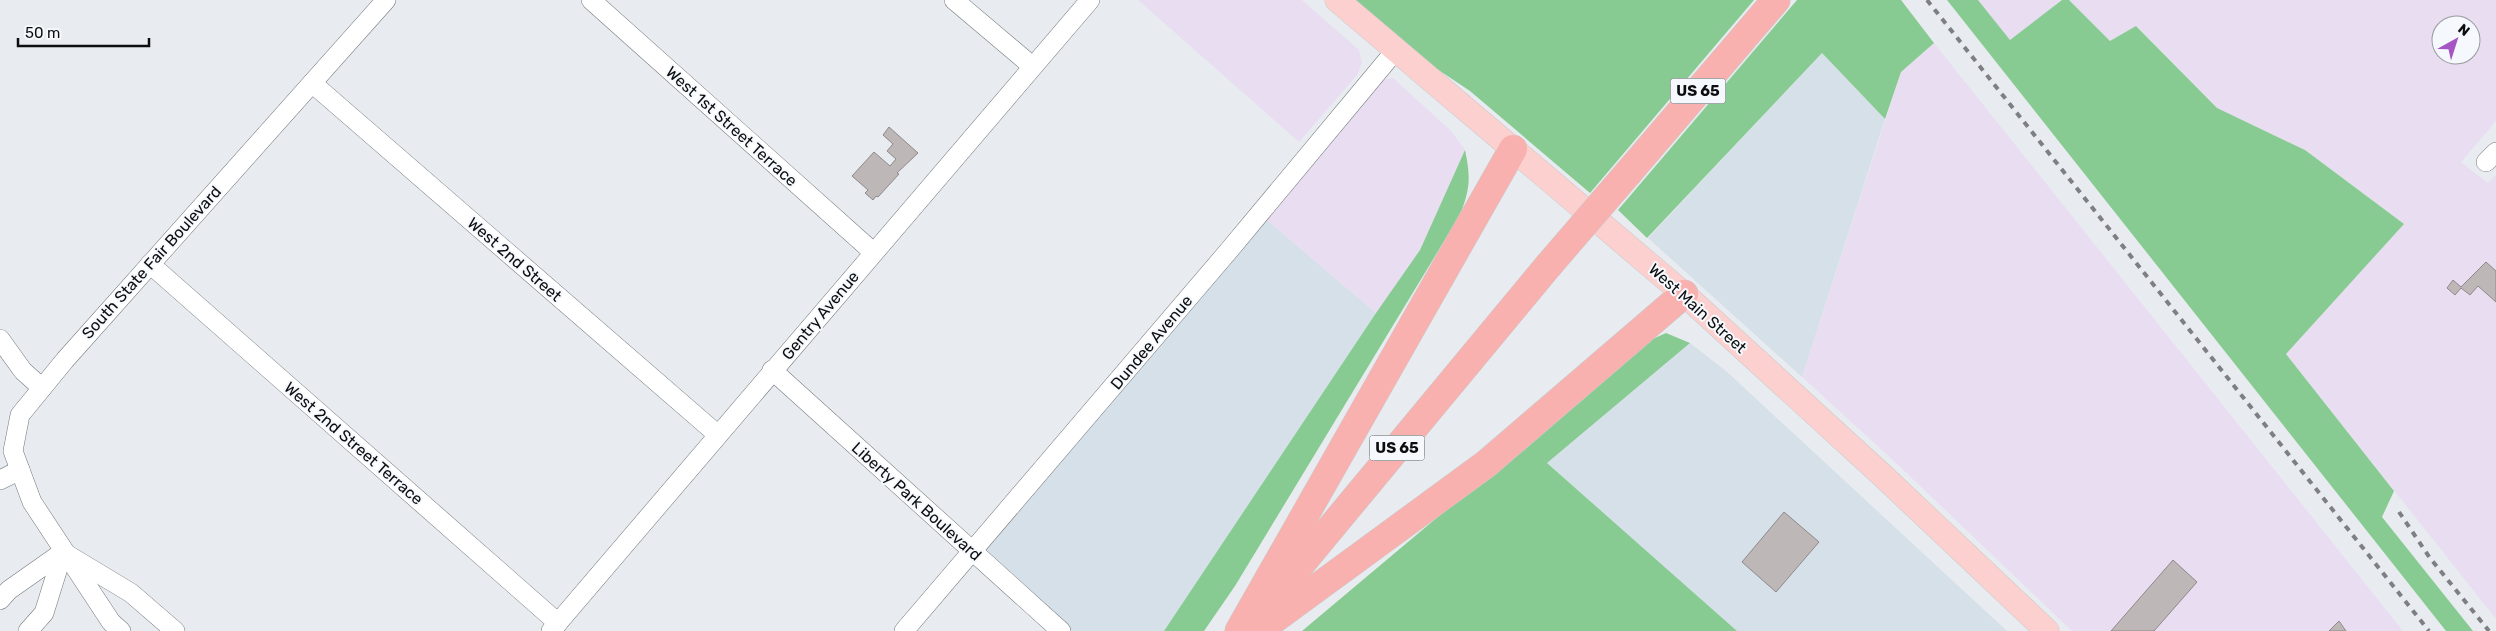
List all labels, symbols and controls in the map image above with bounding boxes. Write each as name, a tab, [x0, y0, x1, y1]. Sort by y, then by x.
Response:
scale bar	[18, 15, 149, 47]
north arrow	[2431, 15, 2481, 65]
text: N	[2455, 21, 2473, 40]
text: 50 m	[25, 24, 60, 42]
street label: West 1st Street Terrace	[662, 62, 801, 190]
road number: US 65	[1670, 78, 1726, 104]
street label: South State Fair Boulevard	[78, 182, 225, 343]
street label: West 2nd Street	[464, 213, 566, 305]
street label: West Main Street	[1645, 259, 1750, 357]
street label: Gentry Avenue	[778, 267, 863, 363]
street label: Dundee Avenue	[1106, 291, 1196, 393]
street label: West 2nd Street Terrace	[280, 378, 427, 509]
road number: US 65	[1370, 436, 1424, 460]
street label: Liberty Park Boulevard	[848, 438, 985, 565]

